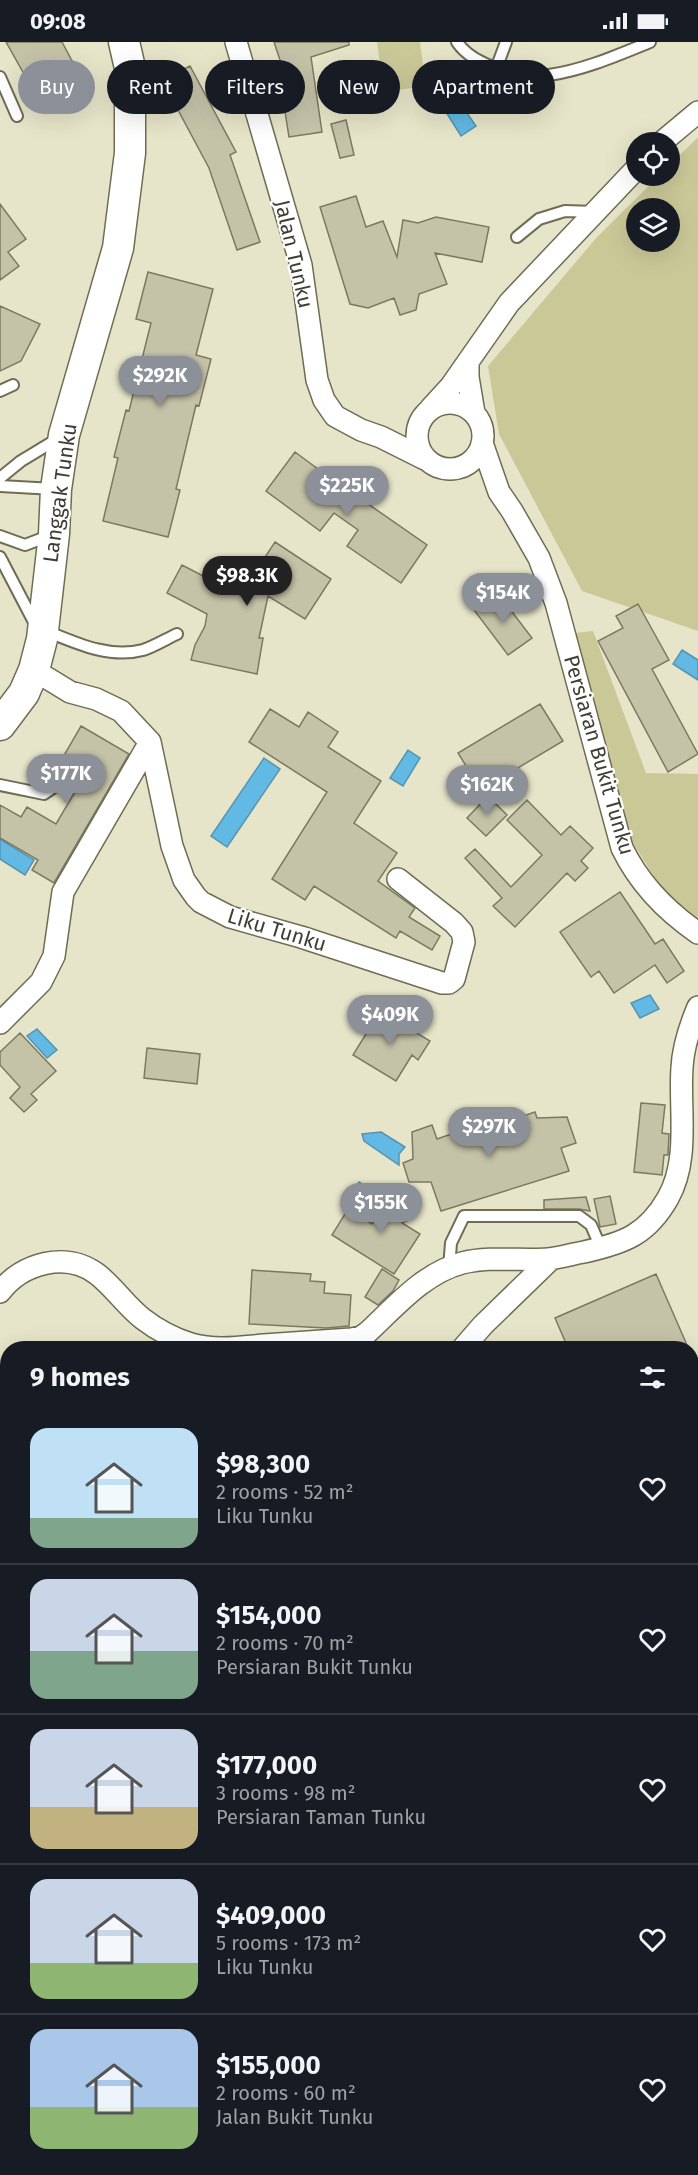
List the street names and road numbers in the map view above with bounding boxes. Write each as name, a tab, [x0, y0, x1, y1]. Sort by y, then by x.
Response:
street label: Jalan Tunku	[269, 197, 319, 311]
street label: Langgak Tunku	[37, 422, 83, 564]
street label: Persiaran Bukit Tunku	[558, 652, 640, 858]
street label: Liku Tunku	[224, 903, 330, 957]

